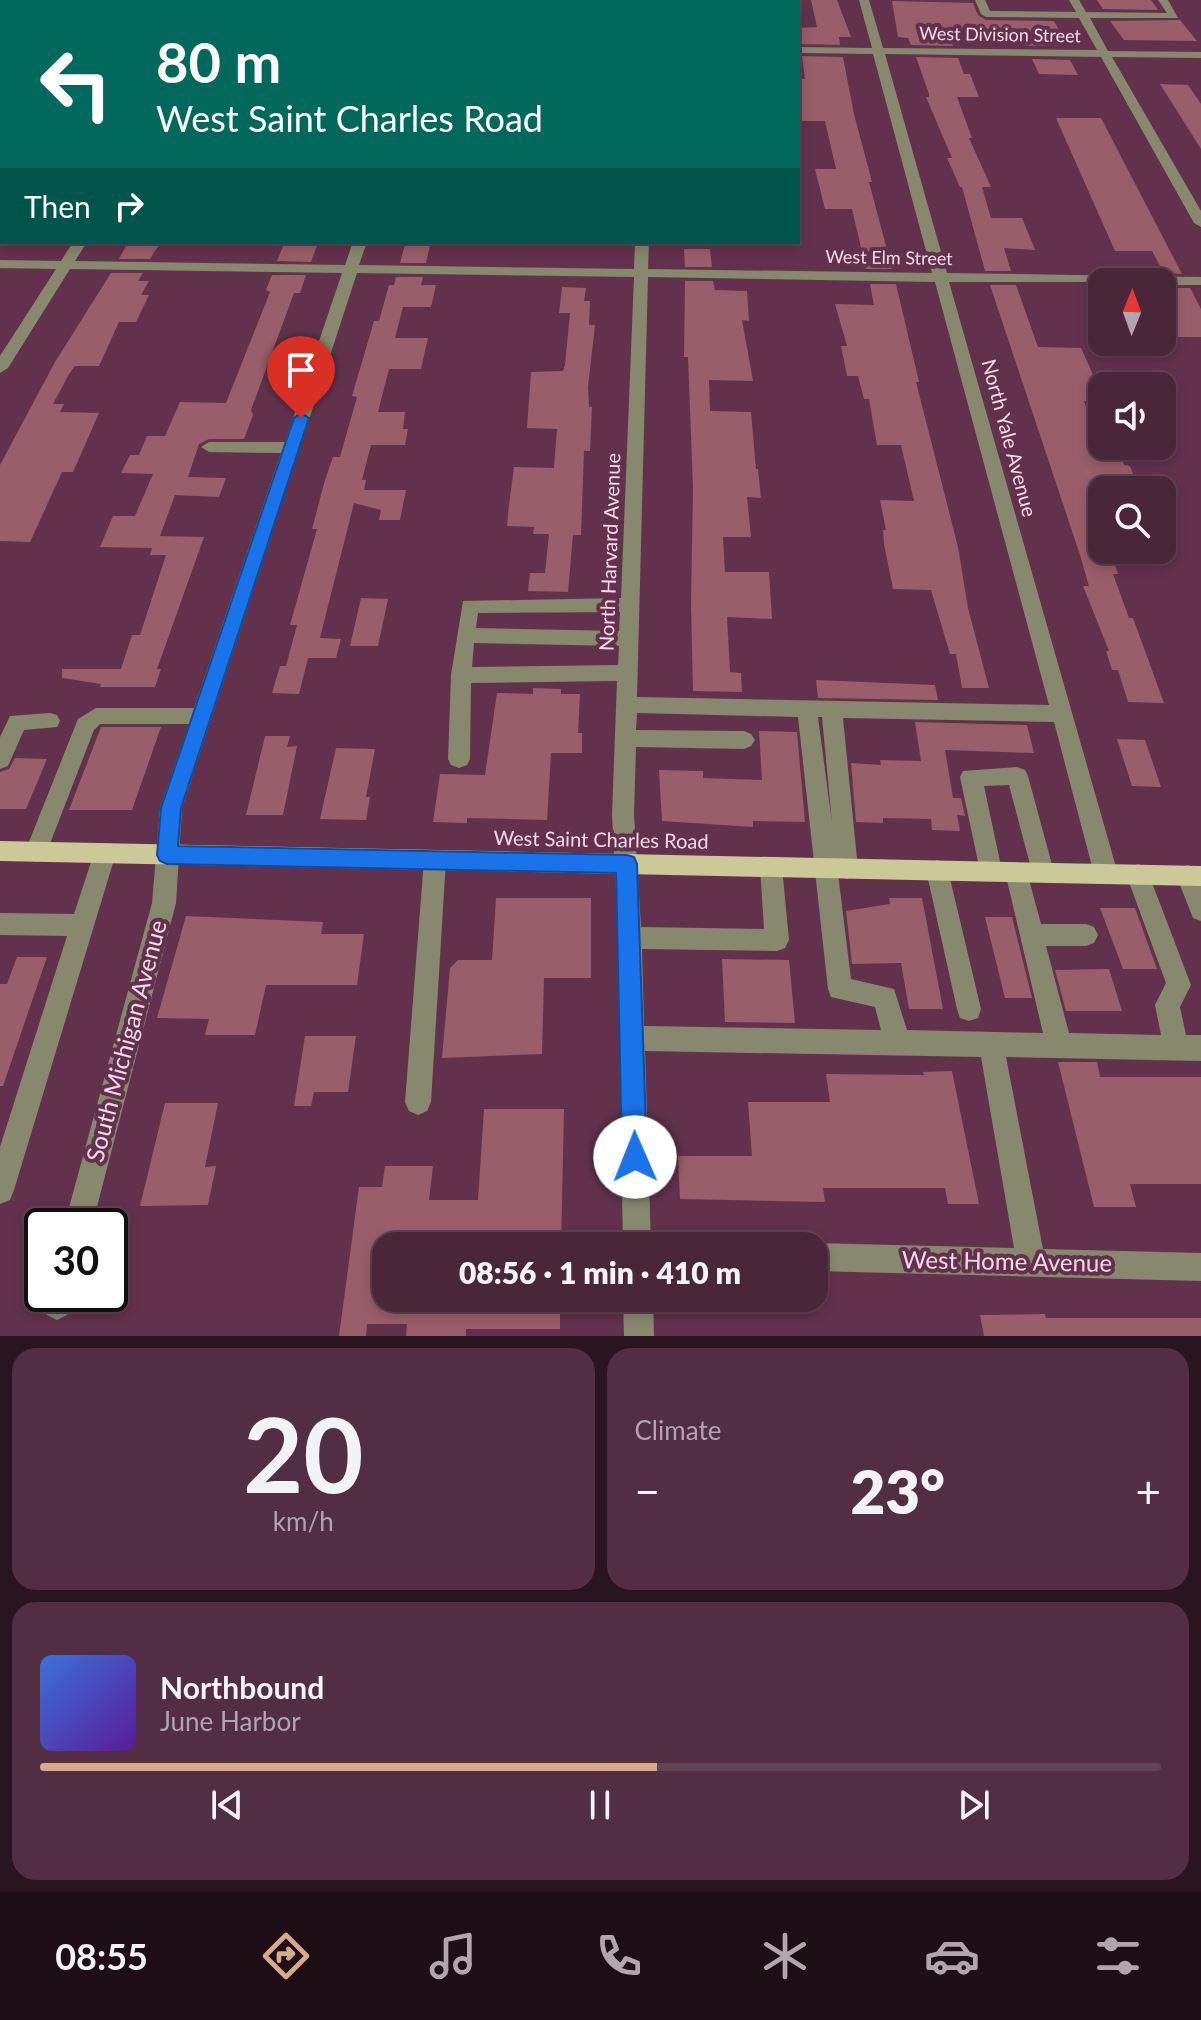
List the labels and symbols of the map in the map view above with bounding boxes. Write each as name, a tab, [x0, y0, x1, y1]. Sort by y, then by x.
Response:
street label: West Division Street	[919, 22, 1082, 46]
street label: West Elm Street	[825, 245, 953, 269]
north arrow	[1088, 268, 1176, 356]
pin	[267, 336, 335, 418]
street label: North Yale Avenue	[977, 356, 1043, 519]
street label: North Harvard Avenue	[594, 453, 624, 651]
street label: West Saint Charles Road	[493, 825, 709, 853]
street label: South Michigan Avenue	[79, 917, 172, 1165]
position arrow	[593, 1115, 677, 1199]
speed limit sign: 30	[24, 1208, 128, 1312]
street label: West Home Avenue	[902, 1244, 1112, 1277]

